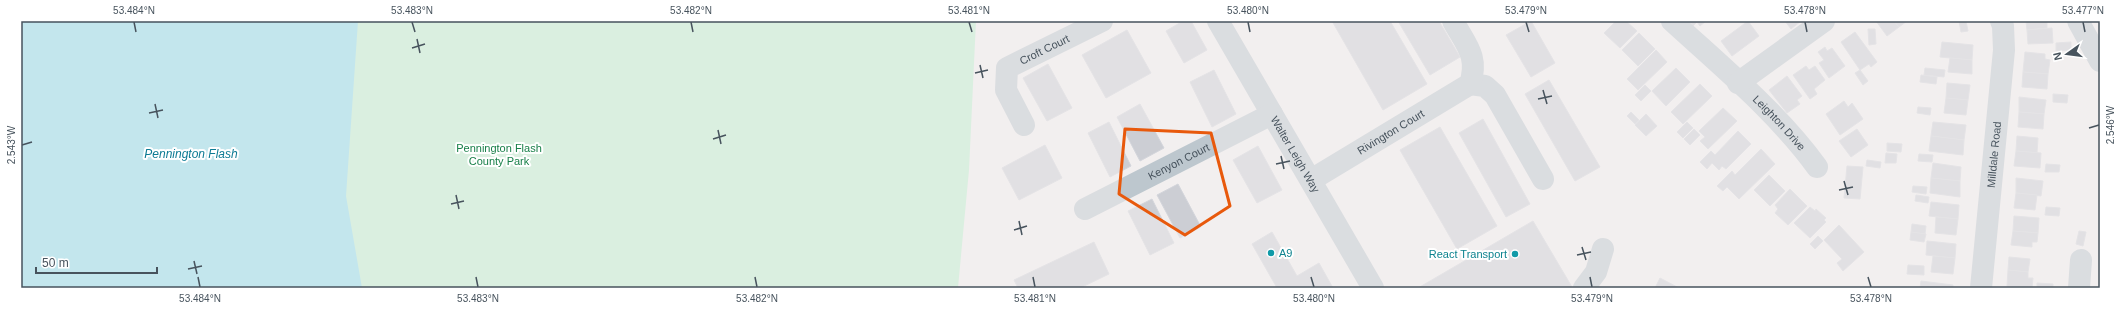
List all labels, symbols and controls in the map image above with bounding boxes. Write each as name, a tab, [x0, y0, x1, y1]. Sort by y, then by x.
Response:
text: 53.484°N	[113, 5, 155, 16]
text: 53.483°N	[391, 5, 433, 16]
text: 53.482°N	[670, 5, 712, 16]
text: 53.481°N	[948, 5, 990, 16]
text: 53.480°N	[1227, 5, 1269, 16]
text: 53.479°N	[1505, 5, 1547, 16]
text: 53.478°N	[1784, 5, 1826, 16]
text: 53.477°N	[2062, 5, 2104, 16]
street label: Croft Court	[1017, 32, 1071, 67]
north arrow	[2047, 34, 2087, 74]
text: N	[2051, 51, 2064, 62]
street label: Leighton Drive	[1751, 93, 1808, 153]
text: 2.546°W	[2105, 105, 2116, 144]
street label: Rivington Court	[1355, 107, 1426, 157]
street label: Walter Leigh Way	[1269, 114, 1322, 195]
street label: Milldale Road	[1985, 121, 2003, 188]
text: 2.543°W	[6, 125, 17, 164]
street label: Kenyon Court	[1146, 141, 1211, 182]
park label: Pennington Flash County Park	[456, 142, 542, 167]
water label: Pennington Flash	[144, 147, 238, 161]
place label: A9	[1279, 247, 1292, 259]
marker: A9	[1266, 248, 1276, 258]
place label: React Transport	[1429, 248, 1507, 260]
scale bar	[36, 249, 157, 275]
marker: React Transport	[1510, 249, 1520, 259]
text: 50 m	[42, 256, 69, 270]
text: 53.484°N	[179, 293, 221, 304]
text: 53.483°N	[457, 293, 499, 304]
text: 53.482°N	[736, 293, 778, 304]
text: 53.481°N	[1014, 293, 1056, 304]
text: 53.480°N	[1293, 293, 1335, 304]
text: 53.479°N	[1571, 293, 1613, 304]
text: 53.478°N	[1850, 293, 1892, 304]

